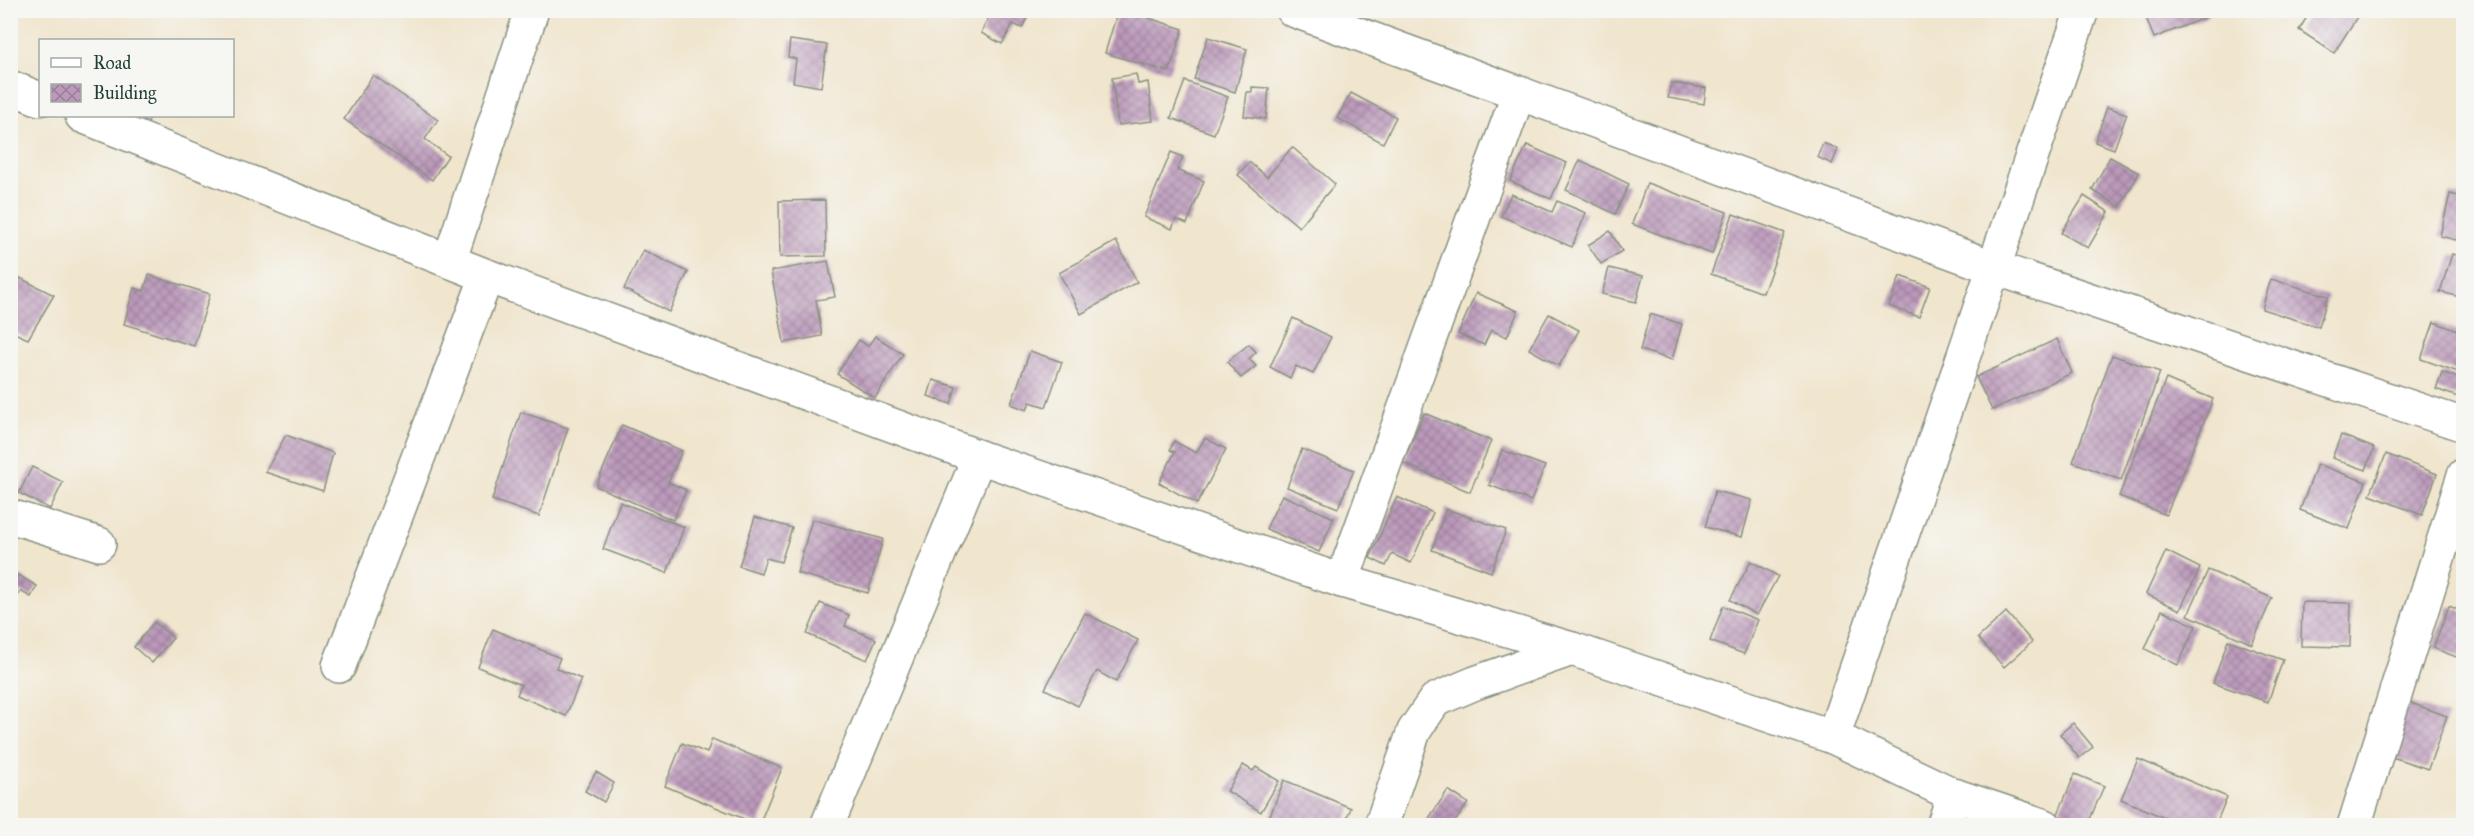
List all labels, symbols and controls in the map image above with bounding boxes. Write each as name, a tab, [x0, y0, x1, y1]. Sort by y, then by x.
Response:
legend	[39, 39, 234, 117]
text: Road	[93, 52, 131, 74]
text: Building	[93, 82, 157, 105]

